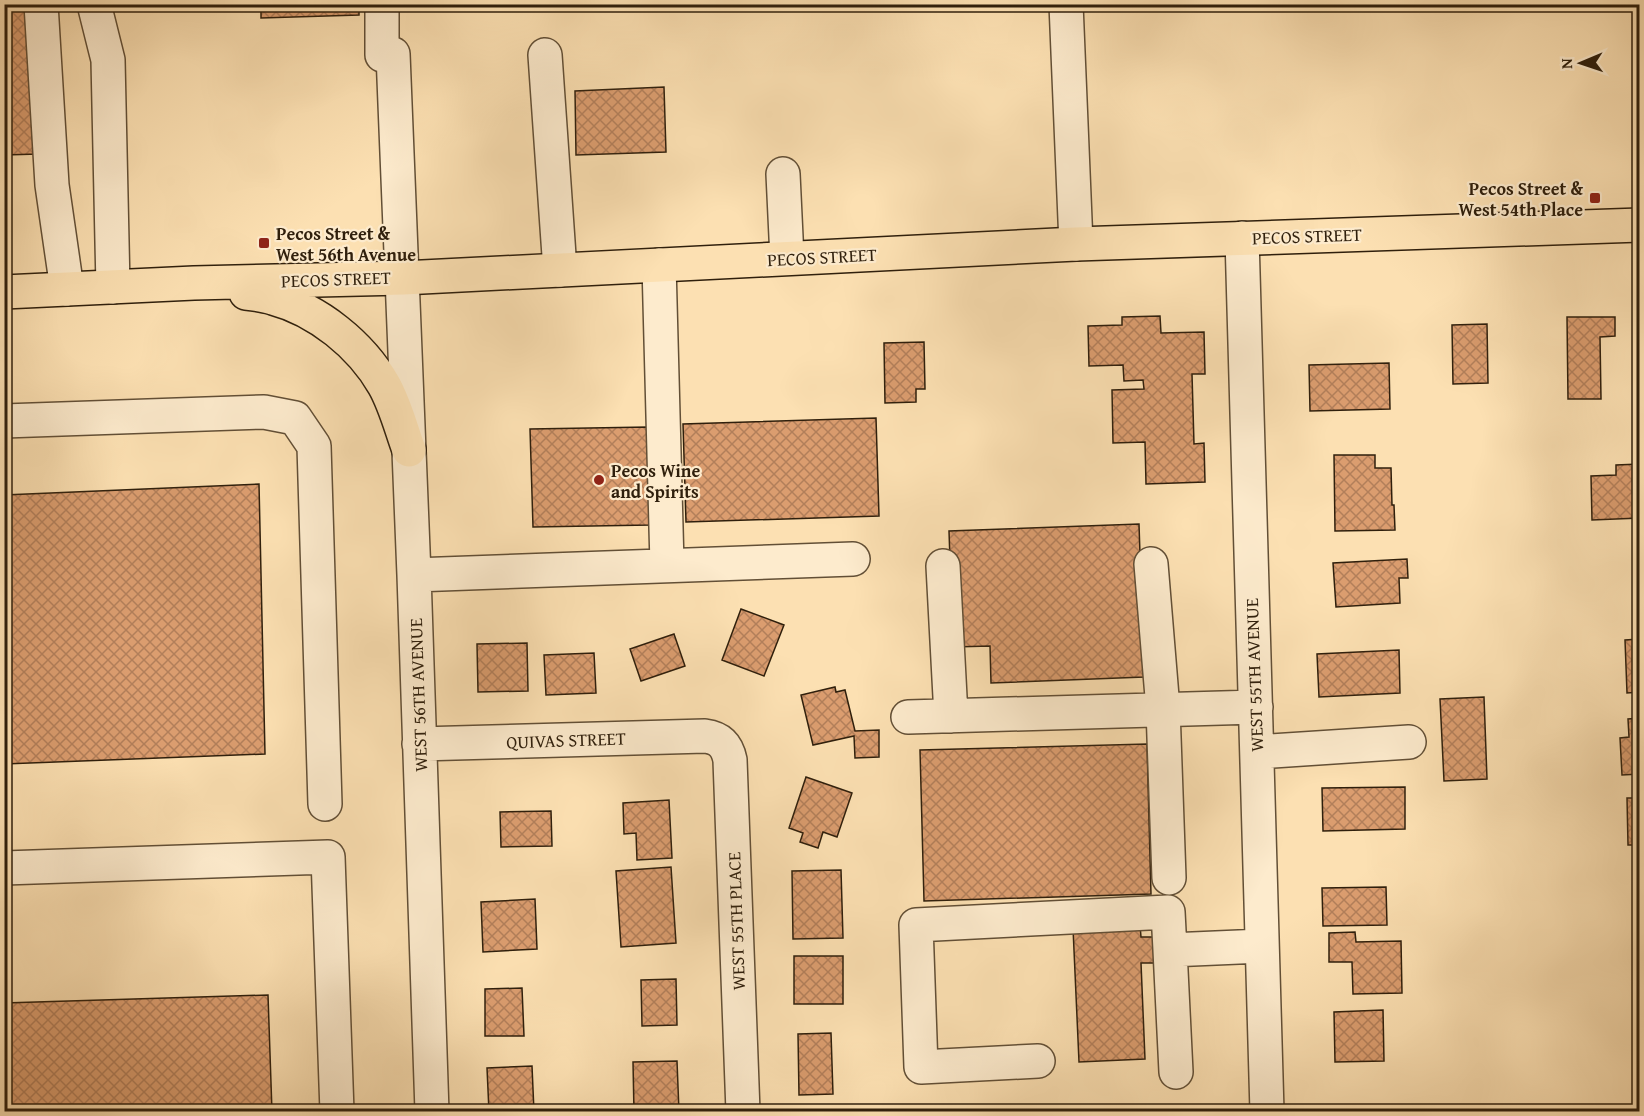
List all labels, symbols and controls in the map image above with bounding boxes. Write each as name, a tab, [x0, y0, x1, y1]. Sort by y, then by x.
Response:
north arrow	[1551, 33, 1611, 93]
text: N	[1554, 57, 1578, 69]
place label: Pecos Street & West 54th Place	[1459, 175, 1583, 223]
marker: Pecos Street & West 54th Place	[1588, 191, 1602, 205]
place label: Pecos Street & West 56th Avenue	[276, 220, 416, 268]
street label: PECOS STREET	[1252, 221, 1362, 251]
marker: Pecos Street & West 56th Avenue	[257, 236, 271, 250]
street label: PECOS STREET	[766, 241, 878, 273]
street label: PECOS STREET	[281, 264, 391, 294]
place label: Pecos Wine and Spirits	[611, 457, 700, 505]
marker: Pecos Wine and Spirits	[592, 473, 606, 487]
street label: WEST 55TH AVENUE	[1238, 598, 1270, 752]
street label: WEST 56TH AVENUE	[402, 618, 434, 772]
street label: QUIVAS STREET	[506, 724, 626, 756]
street label: WEST 55TH PLACE	[720, 851, 752, 991]

